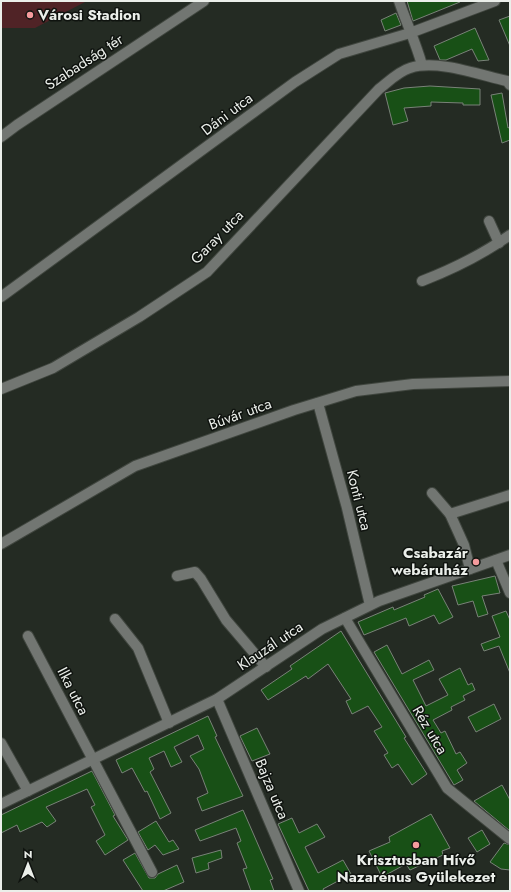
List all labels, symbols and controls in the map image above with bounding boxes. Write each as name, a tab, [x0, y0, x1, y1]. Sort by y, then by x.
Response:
place label: Városi Stadion	[37, 4, 141, 26]
marker: Városi Stadion	[25, 10, 35, 20]
street label: Szabadság tér	[40, 28, 128, 96]
street label: Dáni utca	[197, 87, 257, 141]
street label: Garay utca	[185, 205, 249, 269]
street label: Búvár utca	[205, 392, 275, 436]
street label: Konti utca	[341, 467, 377, 533]
place label: Csabazár webáruház	[390, 542, 469, 581]
marker: Csabazár webáruház	[471, 557, 481, 567]
street label: Klauzál utca	[233, 616, 307, 676]
street label: Ilka utca	[52, 663, 94, 719]
street label: Réz utca	[407, 701, 453, 759]
street label: Bajza utca	[249, 755, 295, 823]
marker: Krisztusban Hívő Nazarénus Gyülekezet	[411, 840, 421, 850]
north arrow	[8, 844, 48, 884]
text: N	[24, 846, 32, 862]
place label: Krisztusban Hívő Nazarénus Gyülekezet	[337, 849, 495, 888]

